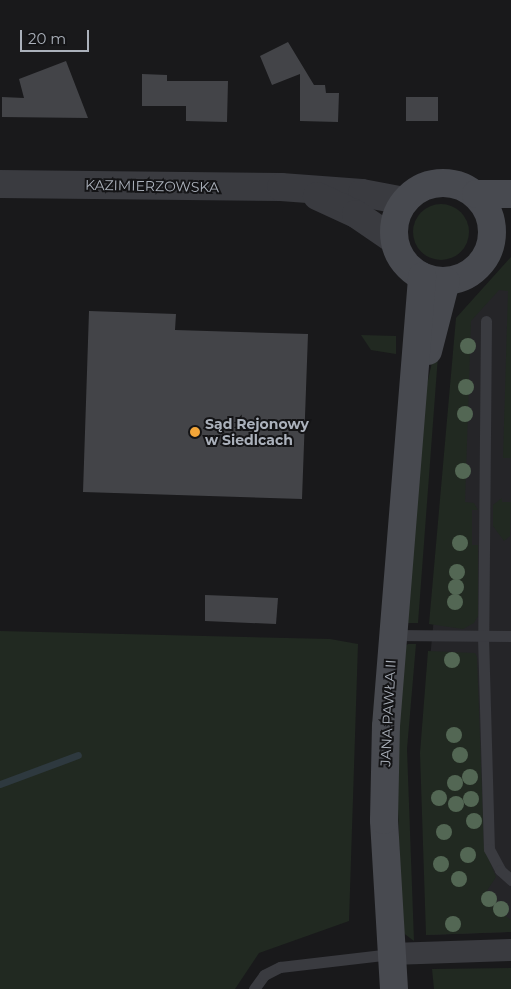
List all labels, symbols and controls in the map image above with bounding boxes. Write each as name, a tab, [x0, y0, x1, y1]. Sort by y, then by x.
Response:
scale bar	[22, 20, 91, 52]
text: 20 m	[28, 29, 66, 48]
street label: KAZIMIERZOWSKA	[85, 176, 219, 196]
place label: Sąd Rejonowy w Siedlcach	[205, 416, 309, 448]
marker: Sąd Rejonowy w Siedlcach	[189, 426, 201, 438]
street label: JANA PAWŁA II	[377, 659, 399, 767]

